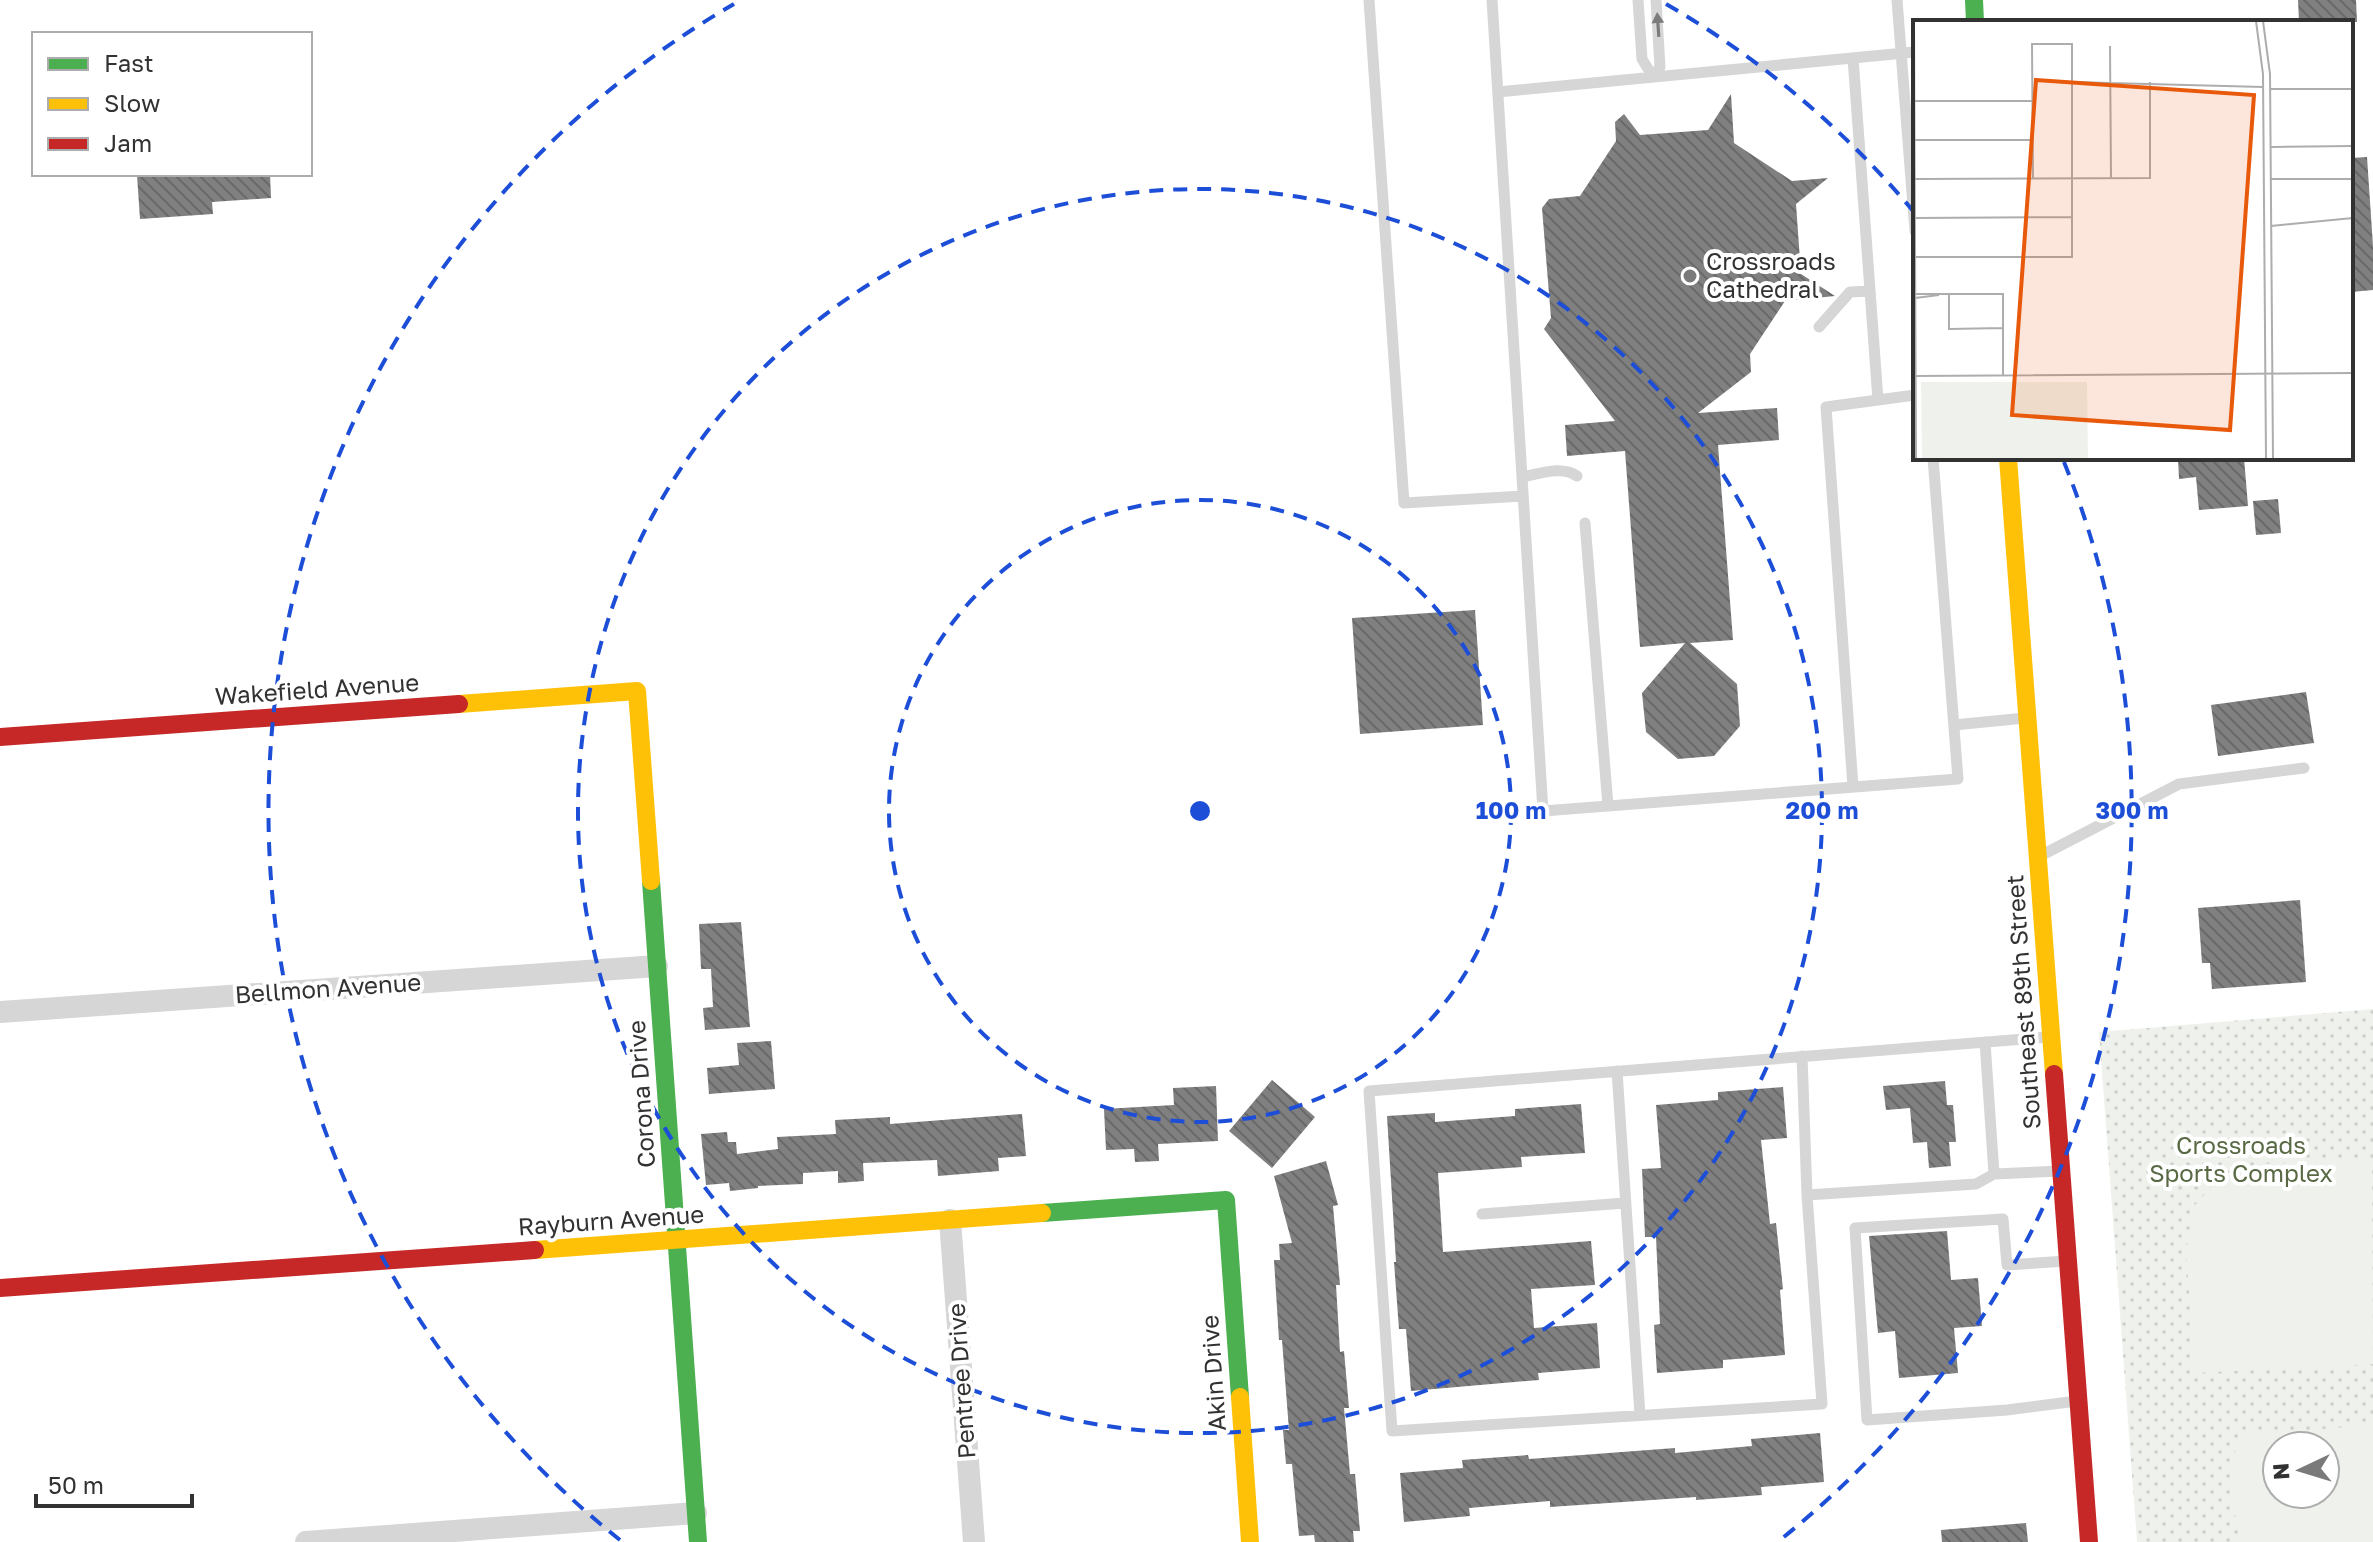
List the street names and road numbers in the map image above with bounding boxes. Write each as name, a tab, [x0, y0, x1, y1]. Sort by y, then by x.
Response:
street label: Wakefield Avenue	[214, 667, 420, 710]
street label: Southeast 89th Street	[1999, 874, 2046, 1130]
street label: Bellmon Avenue	[234, 967, 422, 1008]
street label: Corona Drive	[621, 1019, 660, 1169]
street label: Rayburn Avenue	[517, 1199, 705, 1240]
street label: Pentree Drive	[941, 1302, 980, 1460]
street label: Akin Drive	[1194, 1314, 1231, 1432]

